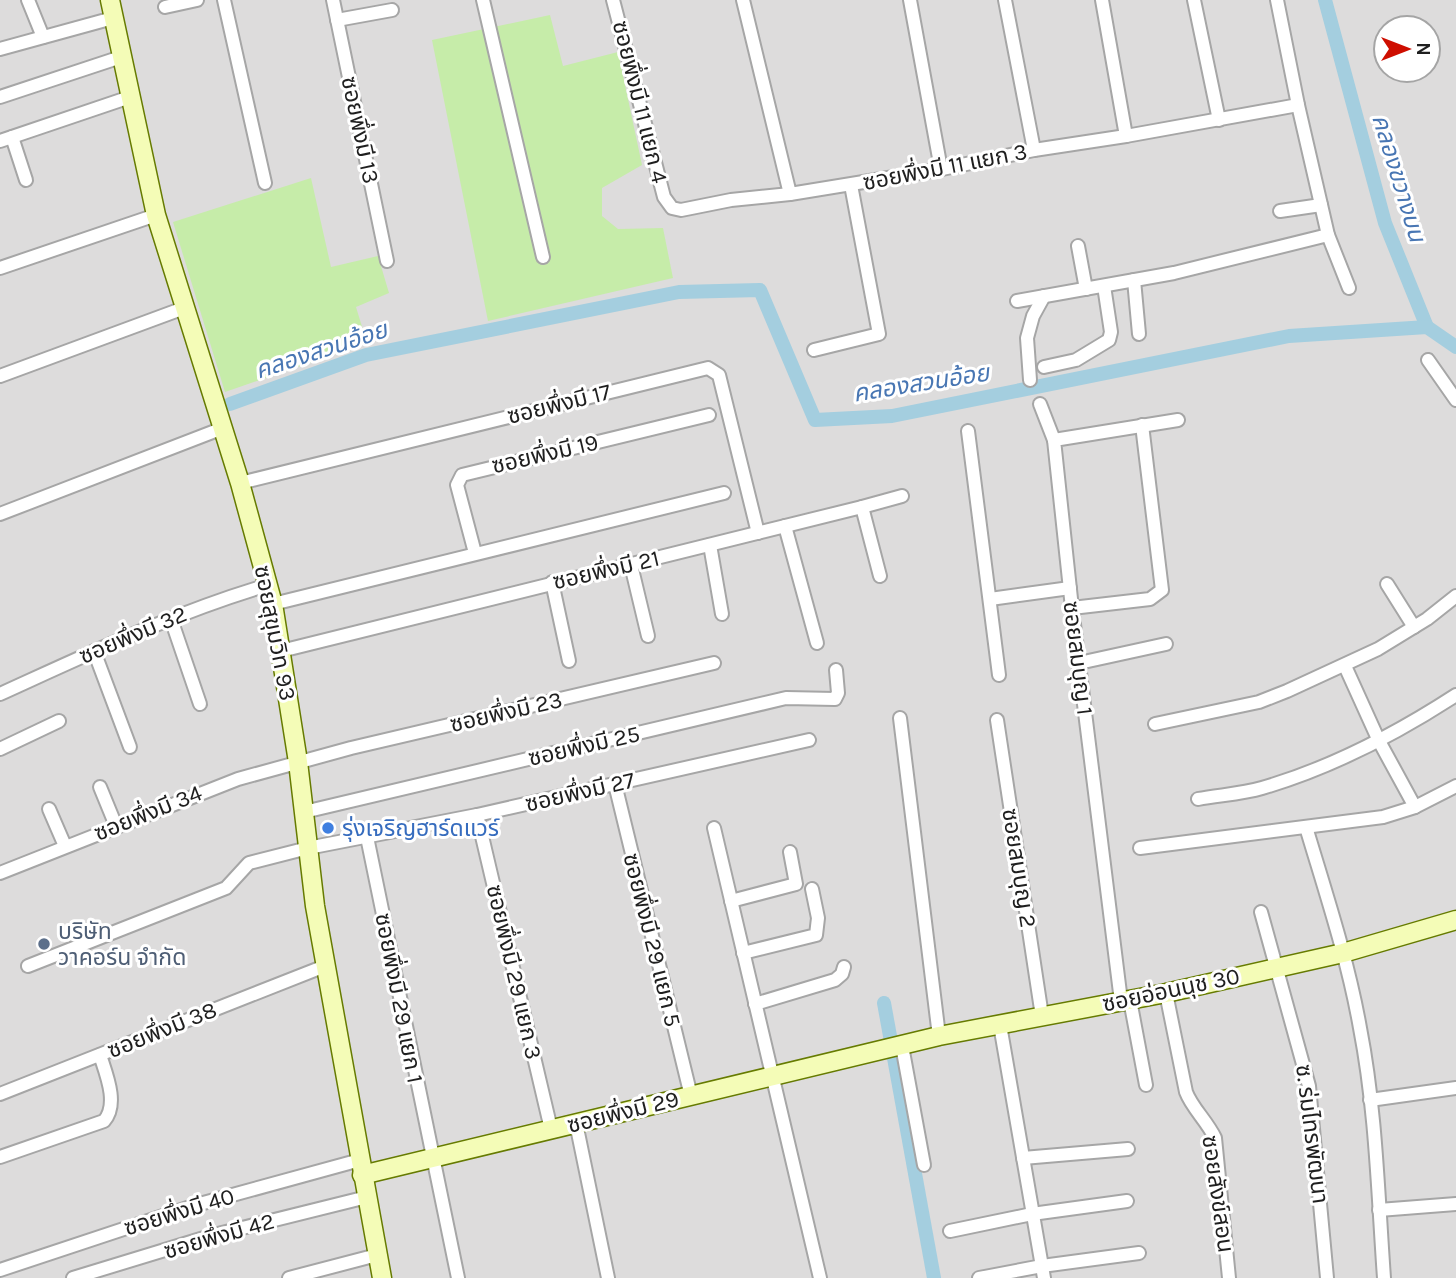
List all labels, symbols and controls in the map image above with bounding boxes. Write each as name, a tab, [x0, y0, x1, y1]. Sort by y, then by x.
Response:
north arrow	[1372, 14, 1442, 84]
street label: ซอยพึ่งมี 11 แยก 4	[607, 17, 676, 186]
text: N	[1412, 42, 1434, 56]
street label: ซอยพึ่งมี 13	[335, 73, 387, 186]
water label: คลองขวางบน	[1366, 111, 1432, 246]
street label: ซอยพึ่งมี 11 แยก 3	[860, 135, 1030, 196]
water label: คลองสวนอ้อย	[251, 315, 392, 385]
water label: คลองสวนอ้อย	[851, 358, 993, 408]
street label: ซอยพึ่งมี 17	[504, 375, 614, 430]
street label: ซอยพึ่งมี 19	[488, 426, 601, 479]
street label: ซอยพึ่งมี 21	[549, 542, 662, 595]
street label: ซอยสุขุมวิท 93	[249, 563, 301, 703]
street label: ซอยพึ่งมี 32	[74, 597, 191, 670]
street label: ซอยสมบุญ 1	[1058, 599, 1098, 717]
street label: ซอยพึ่งมี 23	[447, 683, 565, 738]
street label: ซอยพึ่งมี 25	[525, 717, 643, 772]
street label: ซอยพึ่งมี 27	[522, 763, 638, 818]
street label: ซอยพึ่งมี 34	[89, 776, 206, 847]
street label: ซอยสมบุญ 2	[996, 806, 1042, 930]
place label: รุ่งเจริญฮาร์ดแวร์	[342, 815, 500, 842]
marker: รุ่งเจริญฮาร์ดแวร์	[320, 820, 336, 836]
street label: ซอยพึ่งมี 29 แยก 5	[617, 850, 690, 1030]
street label: ซอยพึ่งมี 29 แยก 3	[481, 881, 550, 1062]
street label: ซอยพึ่งมี 29 แยก 1	[369, 910, 432, 1085]
place label: บริษัท วาคอร์น จำกัด	[58, 918, 186, 971]
marker: บริษัท วาคอร์น จำกัด	[36, 936, 52, 952]
street label: ซอยอ่อนนุช 30	[1100, 962, 1242, 1018]
street label: ซอยพึ่งมี 38	[102, 993, 221, 1064]
street label: ซ. ร่มไทรพัฒนา	[1290, 1063, 1334, 1205]
street label: ซอยพึ่งมี 29	[564, 1082, 682, 1139]
street label: ซอยสังข์สอน	[1196, 1134, 1240, 1254]
street label: ซอยพึ่งมี 40	[120, 1180, 237, 1242]
street label: ซอยพึ่งมี 42	[160, 1204, 277, 1265]

